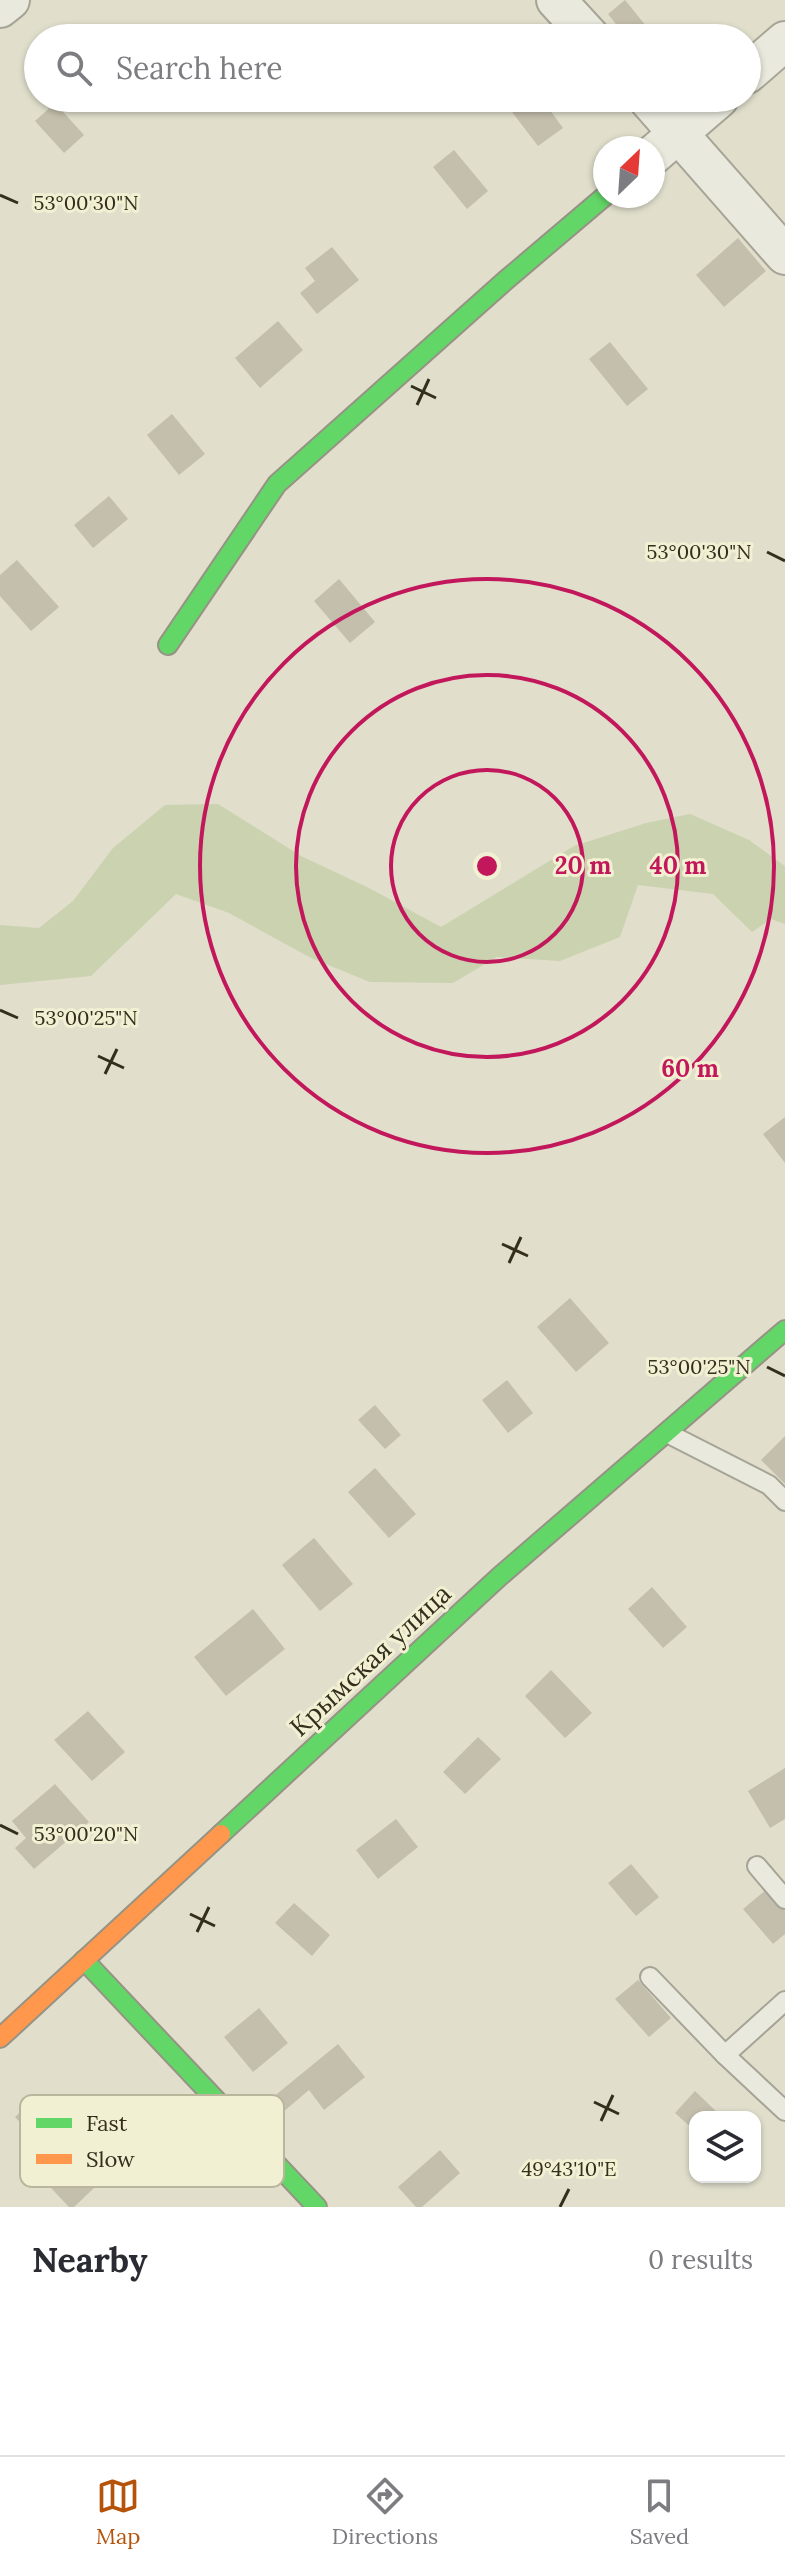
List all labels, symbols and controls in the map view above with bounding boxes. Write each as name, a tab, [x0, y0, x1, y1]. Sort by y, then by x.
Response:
search box	[24, 24, 761, 112]
icon: search	[52, 46, 96, 90]
text: Search here	[116, 49, 283, 87]
north arrow	[593, 136, 665, 208]
text: 53°00'30"N	[34, 190, 138, 215]
text: 53°00'30"N	[647, 539, 751, 564]
text: 20 m	[555, 850, 611, 881]
text: 40 m	[650, 850, 706, 881]
centre of rings	[473, 852, 501, 880]
text: 53°00'25"N	[35, 1005, 137, 1030]
text: 60 m	[661, 1053, 719, 1084]
text: 53°00'25"N	[648, 1354, 750, 1379]
street label: Крымская улица	[282, 1577, 458, 1743]
text: 53°00'20"N	[34, 1821, 138, 1846]
legend	[20, 2095, 284, 2187]
text: Fast	[86, 2109, 128, 2137]
map controls	[689, 2111, 761, 2183]
button: layers	[689, 2111, 761, 2183]
text: Slow	[86, 2145, 135, 2173]
text: 49°43'10"E	[521, 2156, 617, 2181]
text: Nearby	[32, 2238, 148, 2281]
text: 0 results	[648, 2243, 753, 2276]
tab: Map	[96, 2474, 140, 2550]
tab: Directions	[332, 2474, 438, 2550]
tab: Saved	[630, 2474, 689, 2550]

